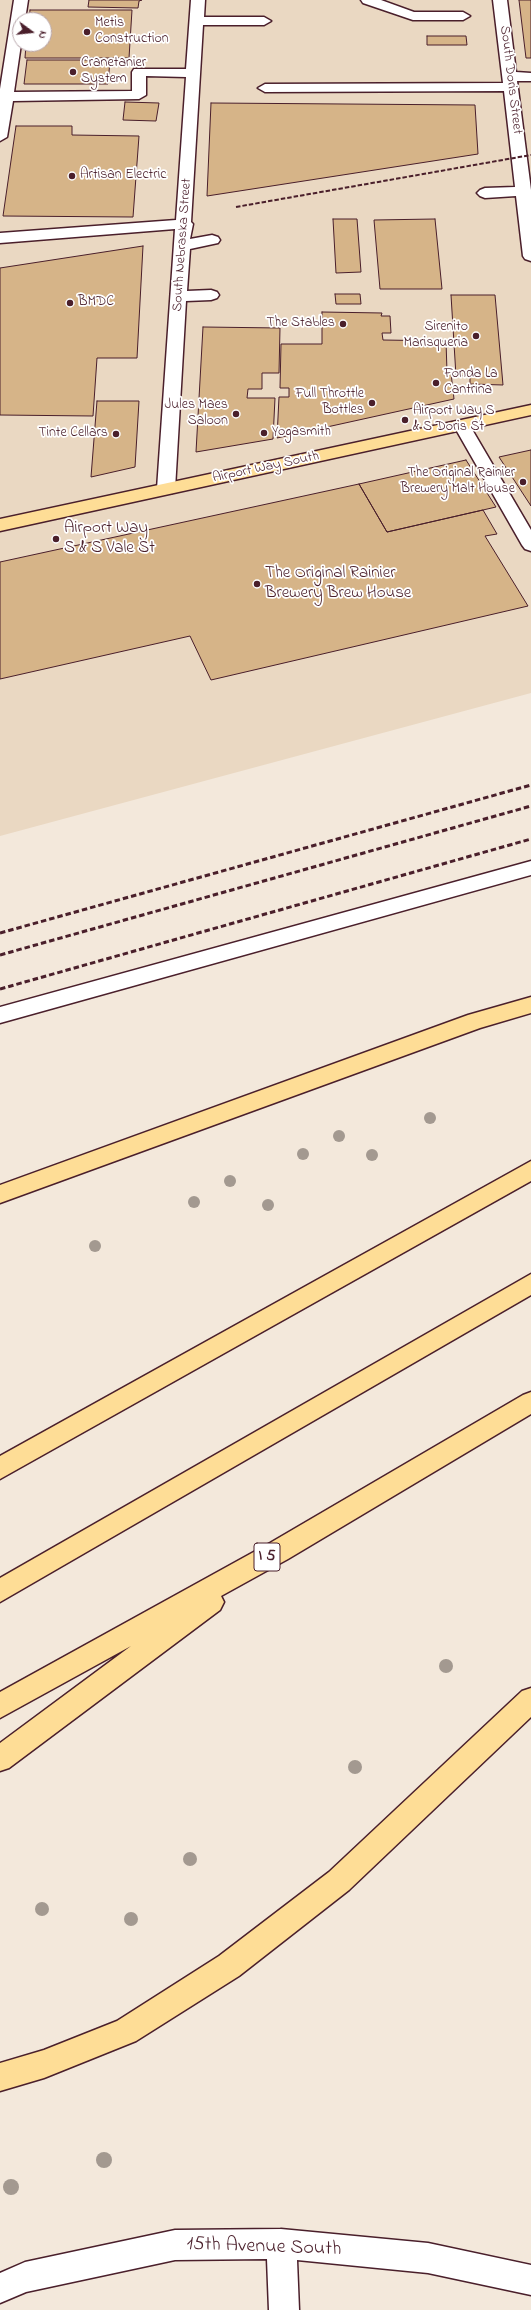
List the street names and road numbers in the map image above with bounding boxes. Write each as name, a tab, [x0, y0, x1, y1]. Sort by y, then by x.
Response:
street label: South Doris Street	[495, 25, 525, 135]
street label: South Nebraska Street	[170, 178, 196, 312]
street label: Airport Way South	[211, 449, 321, 487]
road number: I 5	[254, 1543, 280, 1571]
street label: 15th Avenue South	[186, 2233, 342, 2263]

